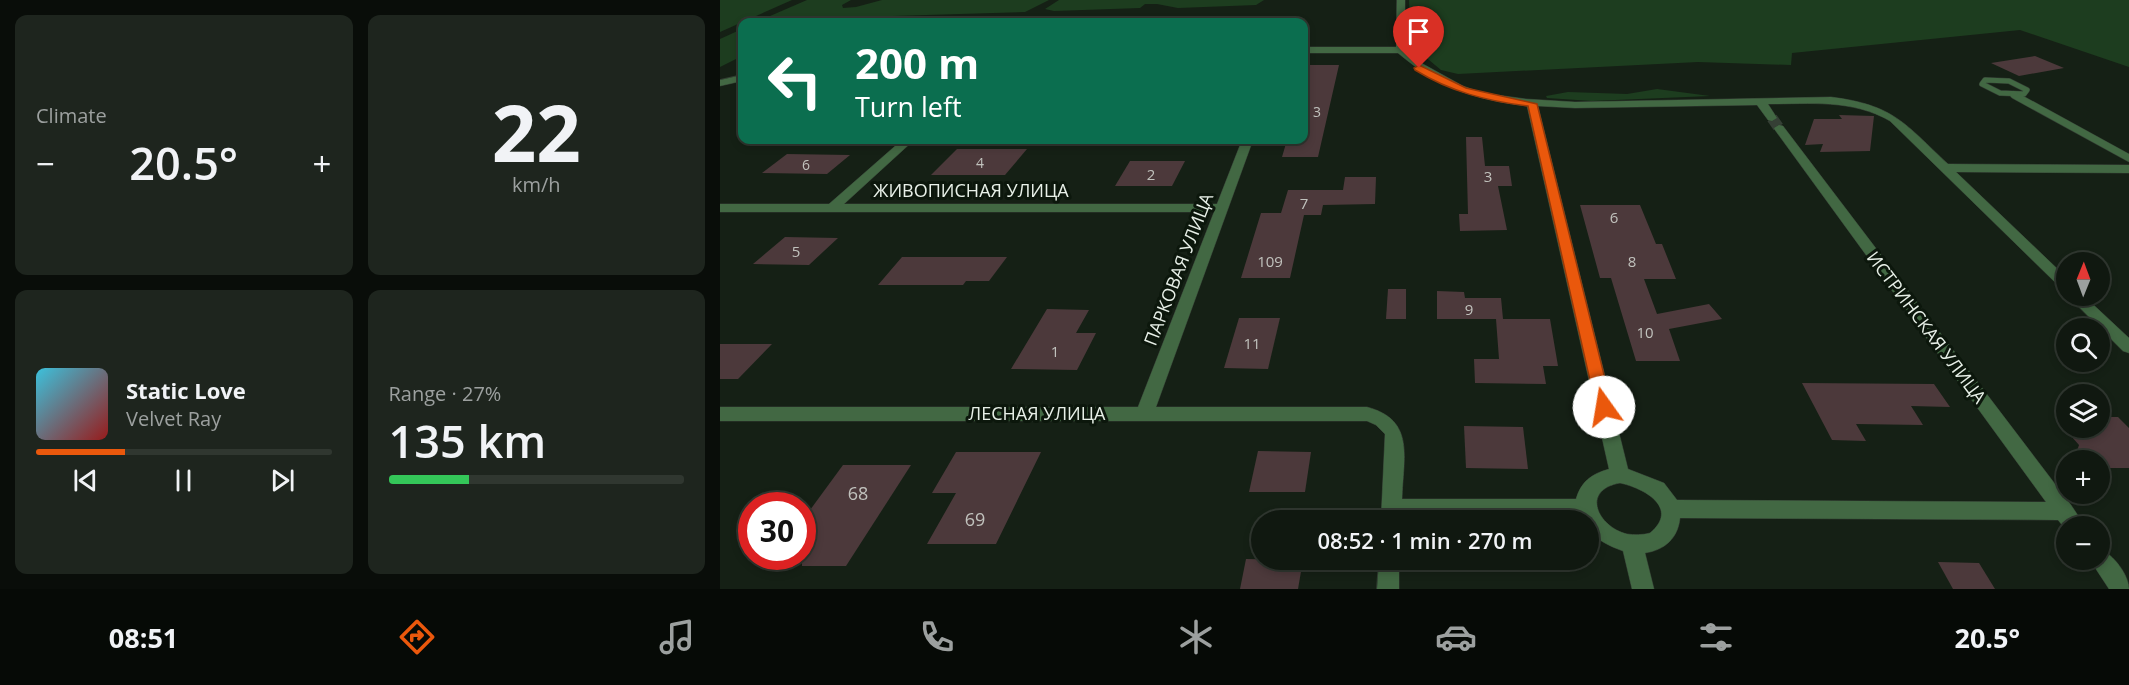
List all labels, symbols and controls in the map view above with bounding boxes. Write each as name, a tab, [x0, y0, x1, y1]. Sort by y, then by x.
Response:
pin	[1393, 6, 1444, 68]
icon: arrive	[1402, 15, 1435, 48]
text: 200 m	[855, 34, 979, 91]
icon: left	[756, 42, 834, 120]
text: 22	[492, 79, 581, 185]
text: Turn left	[855, 88, 962, 125]
text: Climate	[36, 102, 107, 129]
house number: 3	[1313, 102, 1321, 121]
text: 20.5°	[129, 132, 238, 193]
text: −	[36, 141, 55, 186]
text: +	[313, 141, 331, 186]
house number: 4	[976, 153, 984, 172]
house number: 6	[802, 155, 810, 174]
house number: 2	[1147, 164, 1155, 184]
house number: 3	[1484, 166, 1492, 186]
text: km/h	[512, 171, 561, 198]
street label: ЖИВОПИСНАЯ УЛИЦА	[873, 178, 1069, 202]
street label: ПАРКОВАЯ УЛИЦА	[1138, 189, 1218, 349]
house number: 7	[1300, 193, 1308, 213]
house number: 6	[1610, 207, 1618, 227]
house number: 5	[792, 241, 800, 261]
street label: ИСТРИНСКАЯ УЛИЦА	[1862, 246, 1992, 408]
house number: 109	[1257, 251, 1283, 271]
house number: 8	[1628, 251, 1636, 271]
north arrow	[2056, 252, 2110, 306]
map controls	[2056, 252, 2110, 570]
house number: 9	[1465, 299, 1473, 319]
button: search	[2056, 318, 2110, 372]
house number: 10	[1636, 322, 1654, 342]
house number: 11	[1243, 333, 1261, 353]
house number: 1	[1051, 341, 1059, 361]
text: Static Love	[126, 375, 246, 405]
position arrow	[1572, 375, 1636, 439]
text: Range · 27%	[389, 380, 501, 407]
button: layers	[2056, 384, 2110, 438]
street label: ЛЕСНАЯ УЛИЦА	[969, 401, 1106, 425]
text: Velvet Ray	[126, 405, 221, 432]
text: 135 km	[389, 410, 546, 471]
button: +	[2056, 450, 2110, 504]
icon: previous	[69, 464, 102, 497]
icon: pause	[167, 464, 200, 497]
icon: next	[266, 464, 299, 497]
house number: 68	[848, 481, 868, 505]
speed limit sign: 30	[738, 492, 816, 570]
house number: 69	[965, 507, 985, 531]
button: −	[2056, 516, 2110, 570]
text: 08:52 · 1 min · 270 m	[1317, 525, 1533, 555]
icon: directions	[396, 616, 438, 658]
icon: music	[656, 616, 698, 658]
icon: phone	[916, 616, 958, 658]
icon: climate	[1175, 616, 1217, 658]
icon: car	[1435, 616, 1477, 658]
icon: filters	[1695, 616, 1737, 658]
text: 08:51	[109, 619, 178, 656]
text: 20.5°	[1954, 619, 2020, 656]

